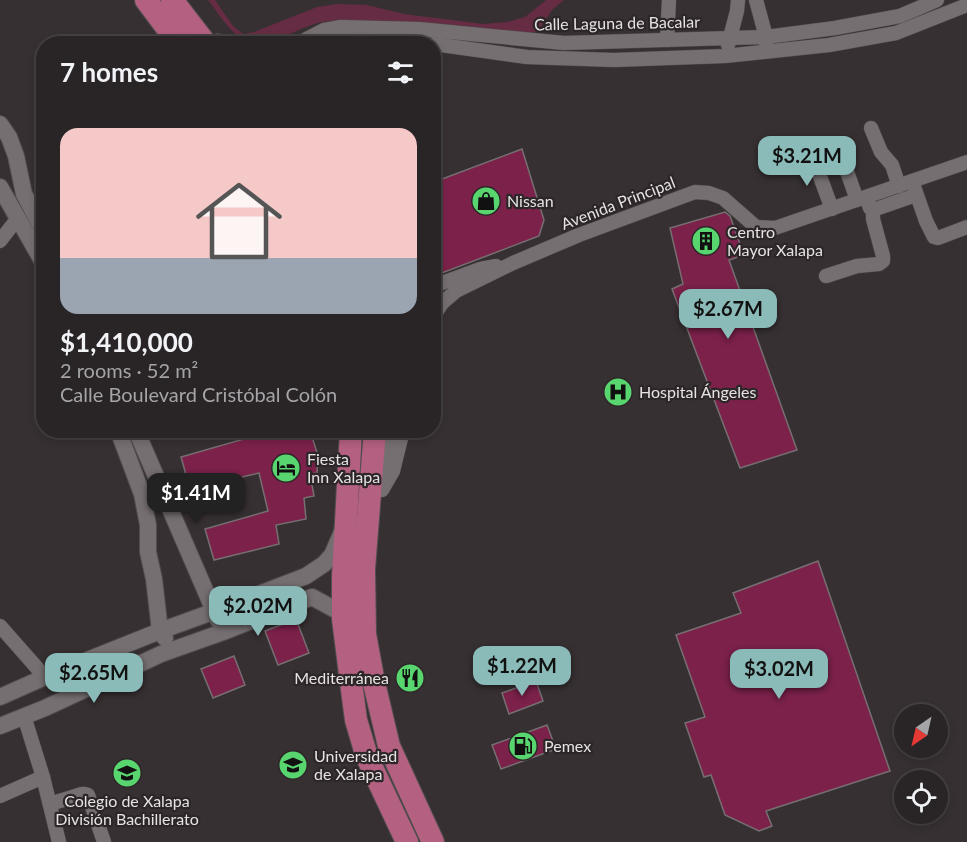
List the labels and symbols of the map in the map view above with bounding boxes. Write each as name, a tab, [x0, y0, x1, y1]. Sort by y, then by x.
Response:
street label: Calle Laguna de Bacalar	[534, 12, 700, 33]
pin: $3.21M	[758, 136, 856, 187]
street label: Avenida Principal	[558, 172, 678, 233]
shop icon: Nissan	[470, 185, 502, 217]
place label: Nissan	[507, 191, 554, 210]
place label: Centro Mayor Xalapa	[727, 222, 823, 259]
building icon: Centro Mayor Xalapa	[690, 225, 722, 257]
pin: $2.67M	[679, 289, 777, 340]
hospital icon: Hospital Ángeles	[602, 376, 634, 408]
place label: Hospital Ángeles	[639, 382, 756, 401]
place label: Fiesta Inn Xalapa	[307, 449, 380, 486]
hotel icon: Fiesta Inn Xalapa	[270, 452, 302, 484]
pin: $1.41M	[147, 473, 245, 524]
pin: $2.02M	[209, 586, 307, 637]
pin: $1.22M	[473, 646, 571, 697]
pin: $3.02M	[730, 649, 828, 700]
pin: $2.65M	[45, 653, 143, 704]
restaurant icon: Mediterránea	[394, 662, 426, 694]
place label: Mediterránea	[294, 668, 389, 687]
north arrow	[894, 704, 948, 758]
fuel station icon: Pemex	[507, 730, 539, 762]
place label: Pemex	[544, 736, 591, 755]
place label: Universidad de Xalapa	[314, 746, 397, 783]
school or university icon: Universidad de Xalapa	[277, 749, 309, 781]
school or university icon: Colegio de Xalapa División Bachillerato	[111, 757, 143, 789]
place label: Colegio de Xalapa División Bachillerato	[55, 791, 199, 828]

